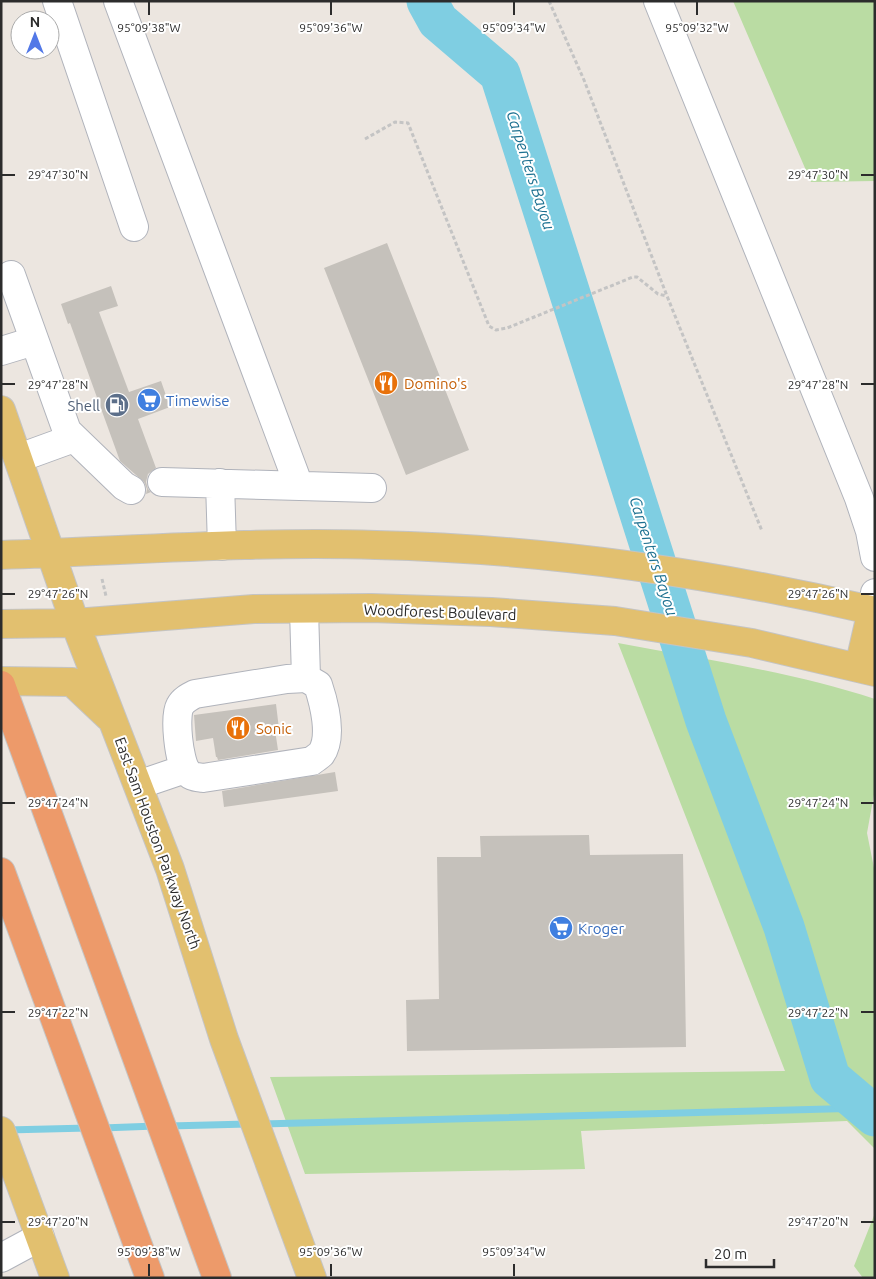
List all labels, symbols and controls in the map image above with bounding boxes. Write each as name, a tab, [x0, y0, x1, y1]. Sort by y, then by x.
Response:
north arrow	[10, 10, 60, 60]
text: N	[30, 14, 40, 30]
text: 95°09'38"W	[117, 21, 181, 34]
text: 95°09'36"W	[299, 21, 363, 34]
text: 95°09'34"W	[482, 21, 546, 34]
text: 95°09'32"W	[665, 21, 729, 34]
water label: Carpenters Bayou	[503, 108, 559, 232]
text: 29°47'30"N	[28, 168, 88, 181]
text: 29°47'30"N	[788, 168, 848, 181]
restaurant icon: Domino's	[373, 370, 399, 396]
place label: Domino's	[404, 375, 467, 392]
text: 29°47'28"N	[28, 378, 88, 391]
text: 29°47'28"N	[788, 378, 848, 391]
supermarket icon: Timewise	[136, 387, 162, 413]
fuel station icon: Shell	[104, 392, 130, 418]
place label: Timewise	[166, 392, 230, 409]
place label: Shell	[67, 397, 100, 414]
water label: Carpenters Bayou	[626, 494, 682, 618]
text: 29°47'26"N	[28, 587, 88, 600]
text: 29°47'26"N	[788, 587, 848, 600]
street label: Woodforest Boulevard	[363, 601, 517, 623]
restaurant icon: Sonic	[225, 715, 251, 741]
place label: Sonic	[256, 720, 292, 737]
street label: East Sam Houston Parkway North	[112, 735, 204, 951]
text: 29°47'24"N	[28, 796, 88, 809]
text: 29°47'24"N	[788, 796, 848, 809]
supermarket icon: Kroger	[548, 915, 574, 941]
place label: Kroger	[578, 920, 624, 937]
text: 29°47'22"N	[28, 1006, 88, 1019]
text: 29°47'22"N	[788, 1006, 848, 1019]
text: 29°47'20"N	[28, 1215, 88, 1228]
text: 29°47'20"N	[788, 1215, 848, 1228]
scale bar	[706, 1236, 774, 1268]
text: 95°09'38"W	[117, 1245, 181, 1258]
text: 95°09'36"W	[299, 1245, 363, 1258]
text: 95°09'34"W	[482, 1245, 546, 1258]
text: 20 m	[714, 1245, 747, 1262]

